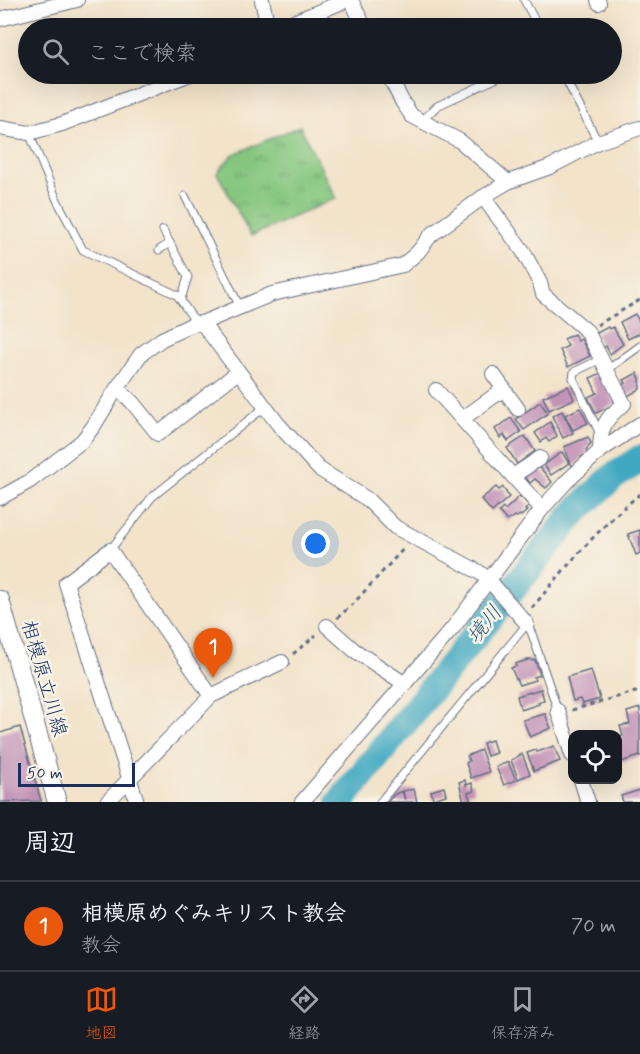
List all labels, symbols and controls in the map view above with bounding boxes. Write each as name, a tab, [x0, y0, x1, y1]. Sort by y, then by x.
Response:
search box	[18, 18, 622, 84]
icon: search	[39, 35, 72, 68]
text: ここで検索	[87, 40, 197, 68]
your location	[301, 529, 330, 558]
water label: 境川	[461, 599, 509, 650]
street label: 相模原立川線	[14, 617, 73, 740]
pin: 1	[194, 628, 232, 678]
map controls	[568, 730, 622, 784]
button: locate	[568, 730, 622, 784]
scale bar	[18, 760, 135, 788]
text: 50 m	[27, 763, 63, 784]
text: 周辺	[24, 827, 76, 861]
text: 相模原めぐみキリスト教会	[81, 900, 346, 928]
text: 1	[39, 913, 48, 940]
text: 70 m	[571, 913, 616, 940]
text: 教会	[81, 932, 121, 959]
tab: 地図	[85, 983, 118, 1044]
tab: 経路	[288, 983, 321, 1044]
tab: 保存済み	[491, 983, 555, 1044]

